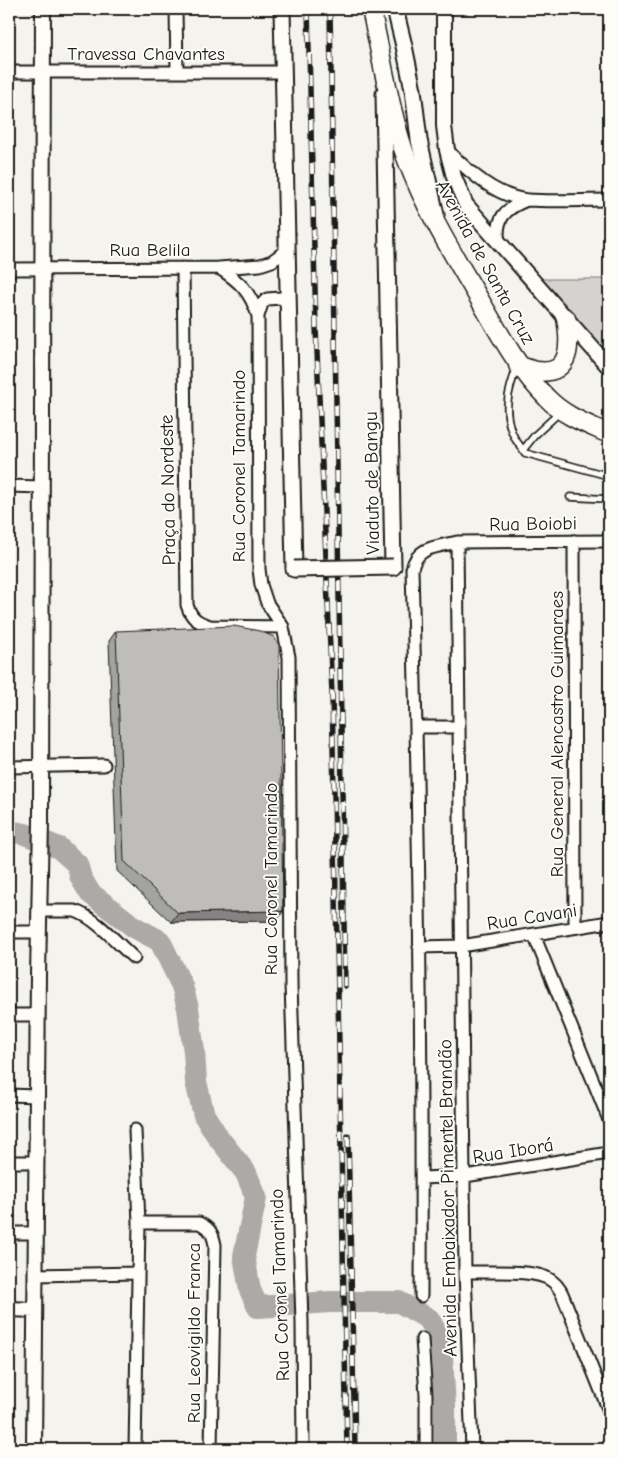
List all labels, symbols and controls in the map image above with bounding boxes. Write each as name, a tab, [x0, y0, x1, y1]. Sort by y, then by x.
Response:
street label: Travessa Chavantes	[67, 43, 225, 65]
street label: Avenida de Santa Cruz	[431, 176, 539, 348]
street label: Rua Belila	[110, 239, 190, 261]
street label: Rua Coronel Tamarindo	[228, 370, 250, 562]
street label: Viaduto de Bangu	[360, 411, 384, 555]
street label: Praça do Nordeste	[156, 414, 180, 566]
street label: Rua Boiobi	[489, 512, 577, 536]
street label: Rua General Alencastro Guimaraes	[546, 591, 568, 877]
street label: Rua Coronel Tamarindo	[260, 783, 282, 975]
street label: Rua Cavani	[485, 899, 579, 935]
street label: Avenida Embaixador Pimentel Brandão	[434, 1039, 462, 1357]
street label: Rua Iborá	[471, 1134, 555, 1168]
street label: Rua Coronel Tamarindo	[266, 1188, 294, 1382]
street label: Rua Leovigildo Franca	[183, 1243, 205, 1423]

